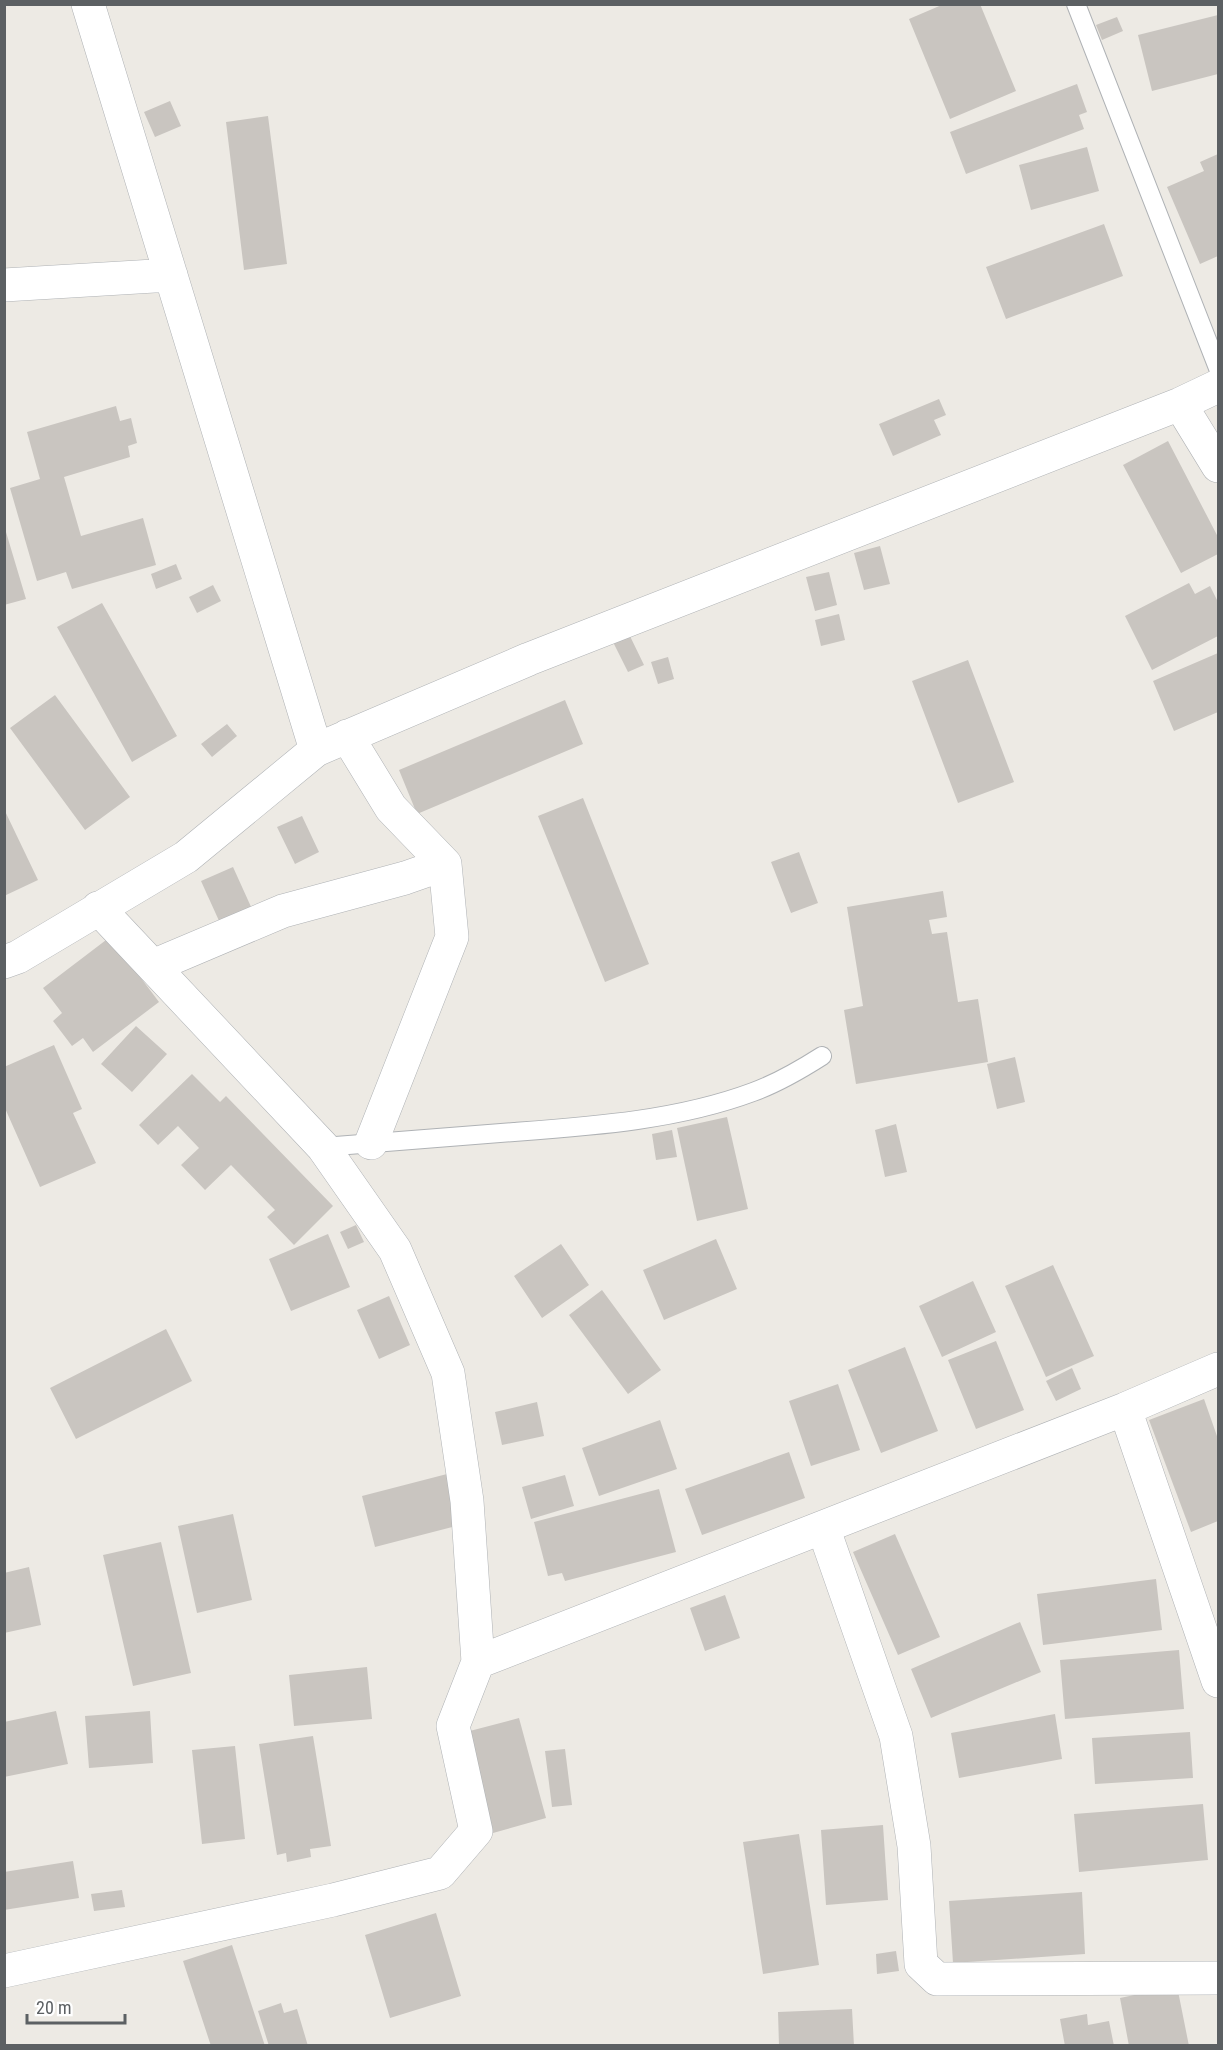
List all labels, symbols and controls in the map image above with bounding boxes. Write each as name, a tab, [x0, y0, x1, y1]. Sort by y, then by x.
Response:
scale bar	[27, 1987, 124, 2025]
text: 20 m	[36, 1997, 71, 2018]

